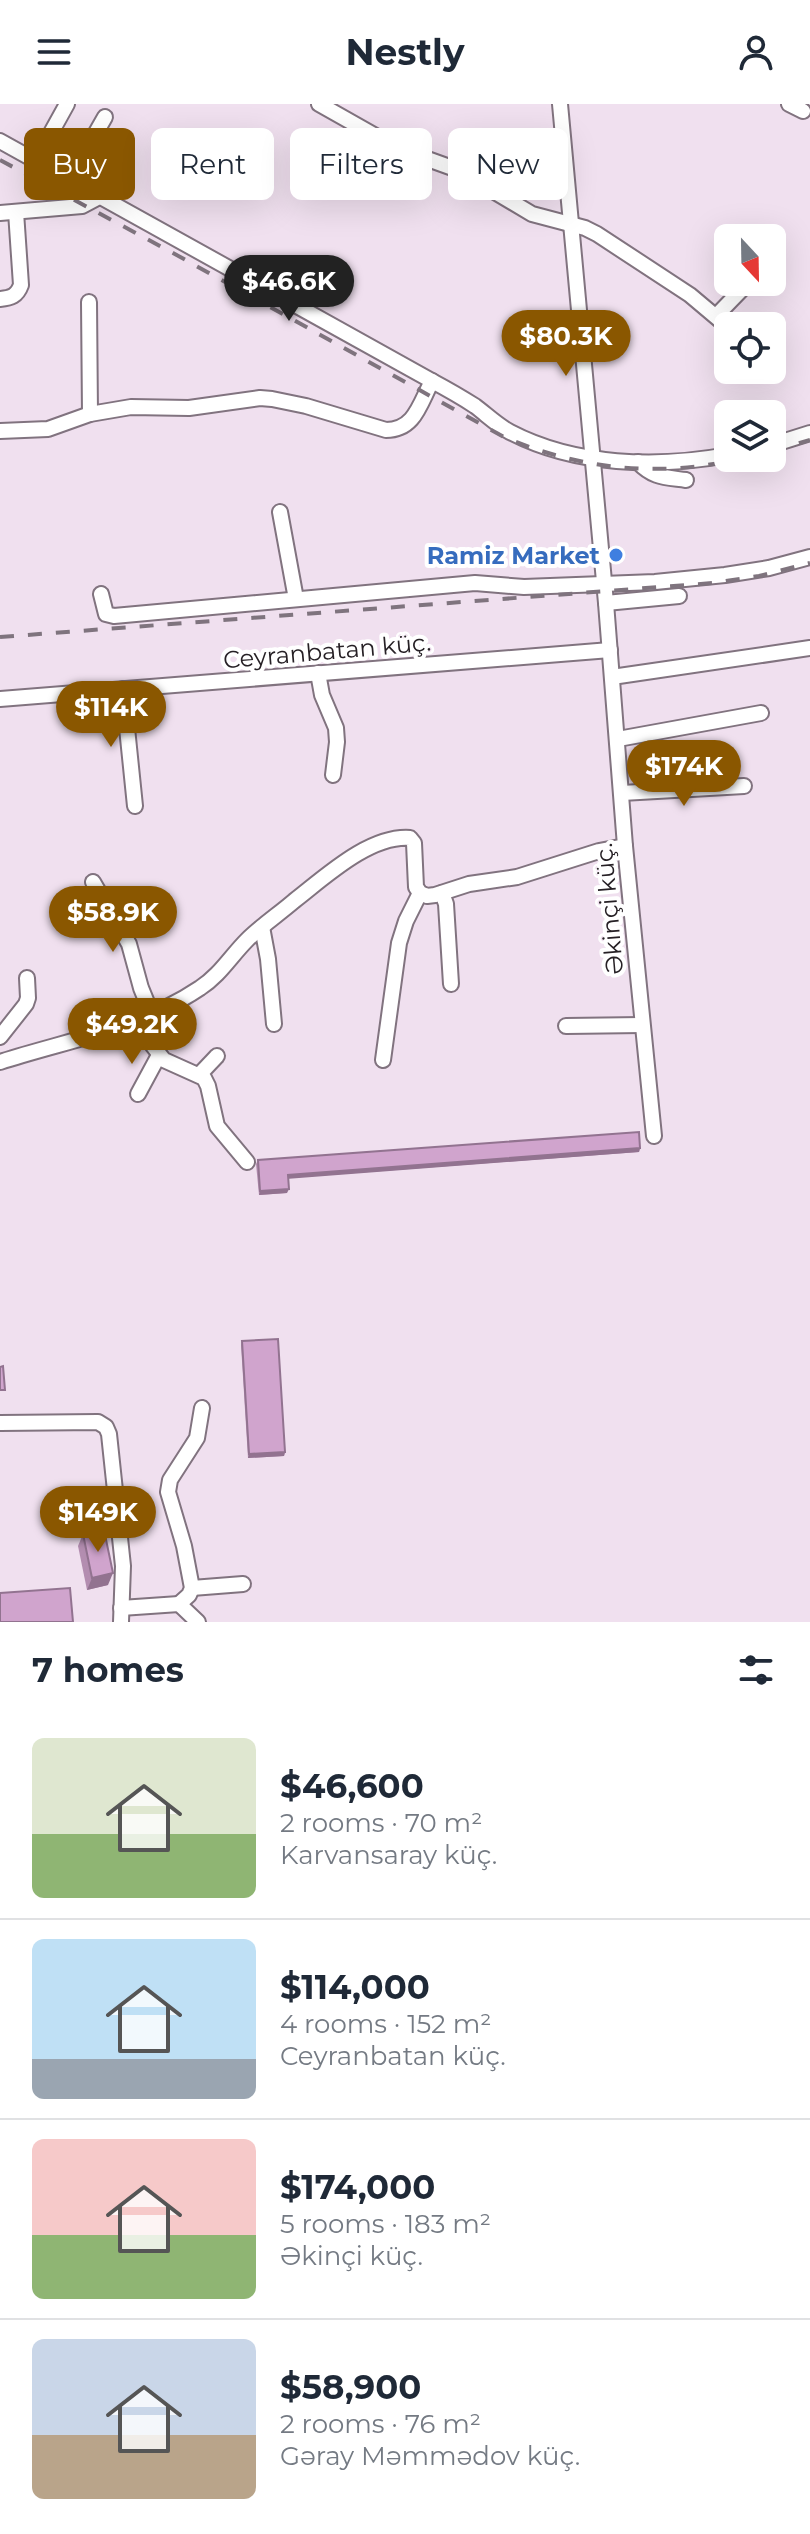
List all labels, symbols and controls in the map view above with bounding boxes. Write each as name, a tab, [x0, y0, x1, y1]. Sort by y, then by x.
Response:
icon: menu	[32, 30, 76, 74]
text: Nestly	[346, 30, 464, 74]
icon: person	[734, 30, 778, 74]
chip: Buy	[24, 128, 135, 200]
chip: Rent	[151, 128, 274, 200]
chip: Filters	[290, 128, 432, 200]
chip: New	[448, 128, 568, 200]
north arrow	[714, 224, 786, 296]
map controls	[714, 224, 786, 472]
pin: $46.6K	[224, 255, 354, 323]
text: $46.6K	[242, 265, 336, 297]
pin: $80.3K	[501, 310, 631, 378]
button: locate	[714, 312, 786, 384]
text: $80.3K	[520, 320, 612, 352]
button: layers	[714, 400, 786, 472]
place label: Ramiz Market	[427, 541, 601, 570]
marker: Ramiz Market	[607, 546, 625, 564]
street label: Ceyranbatan küç.	[222, 627, 432, 675]
pin: $114K	[55, 681, 167, 749]
text: $114K	[74, 691, 148, 723]
pin: $174K	[628, 740, 740, 808]
text: $174K	[645, 750, 723, 782]
street label: Əkinçi küç.	[589, 842, 629, 976]
pin: $58.9K	[48, 886, 178, 954]
text: $58.9K	[67, 896, 159, 928]
pin: $49.2K	[67, 998, 197, 1066]
text: $49.2K	[86, 1008, 178, 1040]
pin: $149K	[42, 1486, 154, 1554]
text: $149K	[58, 1496, 138, 1528]
icon: filters	[734, 1648, 778, 1692]
text: 7 homes	[32, 1649, 184, 1691]
text: $46,600	[280, 1765, 424, 1807]
icon: home	[96, 1770, 192, 1866]
text: 2 rooms · 70 m²	[280, 1807, 482, 1839]
text: Karvansaray küç.	[280, 1839, 497, 1871]
text: $114,000	[280, 1966, 430, 2008]
icon: home	[96, 1971, 192, 2067]
text: 4 rooms · 152 m²	[280, 2008, 491, 2040]
text: Ceyranbatan küç.	[280, 2040, 506, 2072]
text: $174,000	[280, 2166, 435, 2208]
icon: home	[96, 2171, 192, 2267]
text: 5 rooms · 183 m²	[280, 2208, 491, 2240]
text: Əkinçi küç.	[280, 2240, 423, 2272]
text: $58,900	[280, 2366, 421, 2408]
icon: home	[96, 2371, 192, 2467]
text: 2 rooms · 76 m²	[280, 2408, 481, 2440]
text: Gəray Məmmədov küç.	[280, 2440, 580, 2472]

